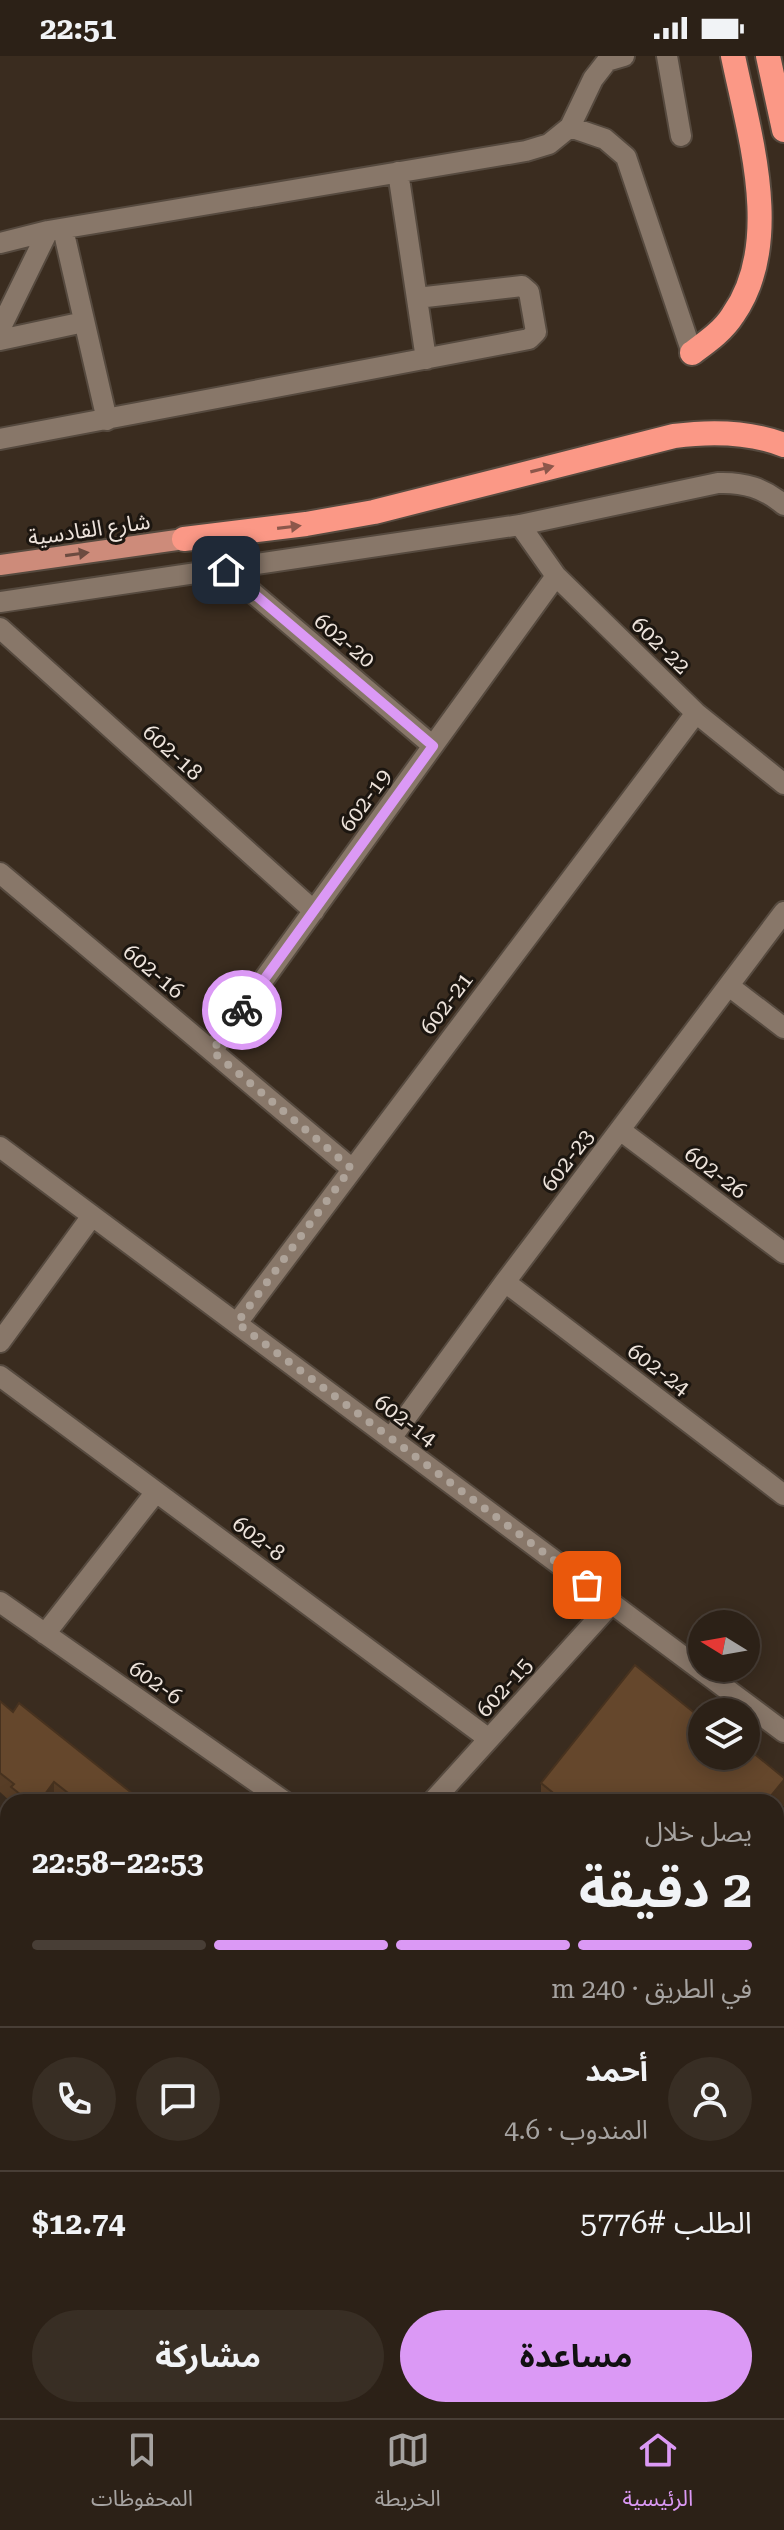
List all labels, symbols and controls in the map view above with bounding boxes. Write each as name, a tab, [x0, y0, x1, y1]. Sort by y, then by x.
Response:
text: 22:51	[40, 11, 117, 46]
one-way arrow	[530, 463, 555, 475]
street label: شارع القادسية	[26, 509, 152, 554]
one-way arrow	[277, 520, 302, 533]
pin	[192, 536, 260, 604]
one-way arrow	[65, 547, 90, 560]
icon: home	[204, 548, 248, 592]
street label: 602-20	[309, 608, 380, 673]
street label: 602-22	[626, 612, 695, 679]
street label: 602-18	[138, 719, 208, 786]
street label: 602-19	[334, 764, 396, 836]
street label: 602-16	[118, 939, 189, 1004]
street label: 602-21	[415, 967, 478, 1039]
courier	[202, 970, 282, 1050]
icon: bike	[220, 988, 264, 1032]
street label: 602-23	[536, 1124, 599, 1196]
street label: 602-26	[680, 1141, 752, 1204]
street label: 602-24	[623, 1338, 695, 1401]
street label: 602-14	[370, 1389, 442, 1452]
street label: 602-8	[228, 1511, 290, 1566]
pin	[553, 1551, 621, 1619]
icon: bag	[565, 1563, 609, 1607]
north arrow	[688, 1610, 760, 1682]
map controls	[688, 1610, 760, 1770]
street label: 602-15	[471, 1652, 538, 1722]
street label: 602-6	[124, 1655, 187, 1710]
button: layers	[688, 1698, 760, 1770]
text: يصل خلال	[645, 1817, 752, 1847]
text: 22:53–22:58	[32, 1845, 204, 1880]
text: 2 دقيقة	[579, 1859, 752, 1920]
text: في الطريق · 240 m	[551, 1974, 752, 2004]
text: أحمد	[585, 2053, 648, 2088]
button: phone	[32, 2057, 116, 2141]
button: chat	[136, 2057, 220, 2141]
button: person	[668, 2057, 752, 2141]
text: المندوب · 4.6	[504, 2115, 648, 2145]
text: الطلب #5776	[580, 2205, 752, 2240]
text: $12.74	[32, 2206, 125, 2241]
button: مشاركة	[32, 2310, 384, 2402]
button: مساعدة	[400, 2310, 752, 2402]
tab: المحفوظات	[91, 2428, 193, 2522]
tab: الخريطة	[375, 2428, 441, 2522]
tab: الرئيسية	[622, 2428, 693, 2522]

